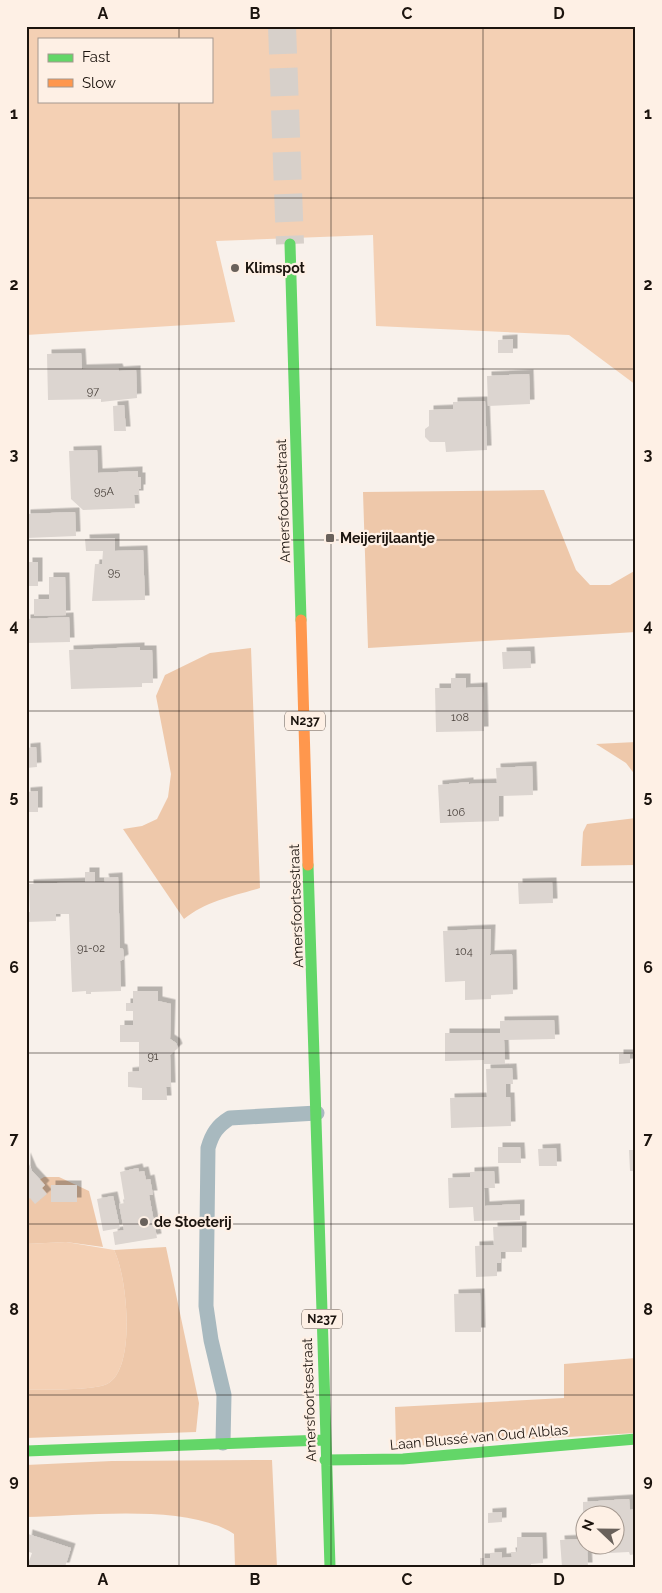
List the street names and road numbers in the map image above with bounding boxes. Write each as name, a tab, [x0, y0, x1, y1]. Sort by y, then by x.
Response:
street label: Amersfoortsestraat	[273, 438, 293, 563]
road number: N237	[285, 711, 325, 730]
street label: Amersfoortsestraat	[286, 843, 306, 968]
road number: N237	[302, 1310, 342, 1328]
street label: Amersfoortsestraat	[299, 1337, 319, 1462]
street label: Laan Blussé van Oud Alblas	[389, 1421, 569, 1453]

